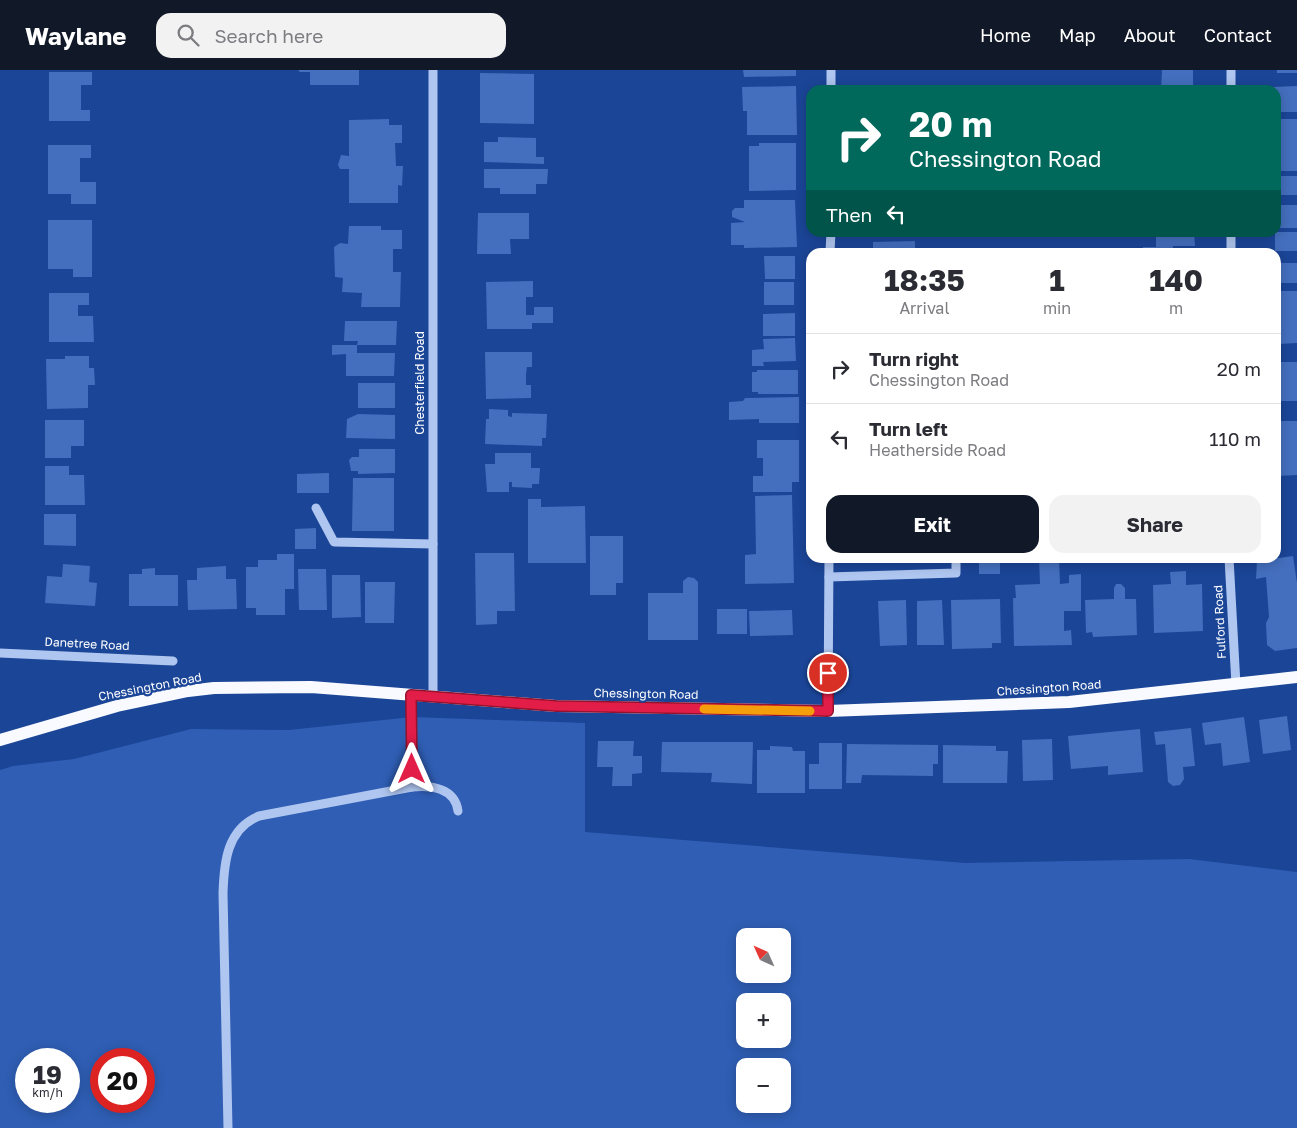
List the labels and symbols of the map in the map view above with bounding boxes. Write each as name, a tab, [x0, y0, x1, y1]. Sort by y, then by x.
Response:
street label: Chesterfield Road	[412, 331, 427, 435]
street label: Fulford Road	[1210, 585, 1229, 659]
street label: Danetree Road	[44, 634, 130, 653]
pin	[807, 652, 849, 694]
street label: Chessington Road	[97, 669, 203, 704]
street label: Chessington Road	[996, 676, 1102, 699]
street label: Chessington Road	[593, 685, 699, 702]
position arrow	[385, 742, 437, 794]
north arrow	[736, 928, 791, 982]
speed limit sign: 20	[90, 1048, 155, 1113]

